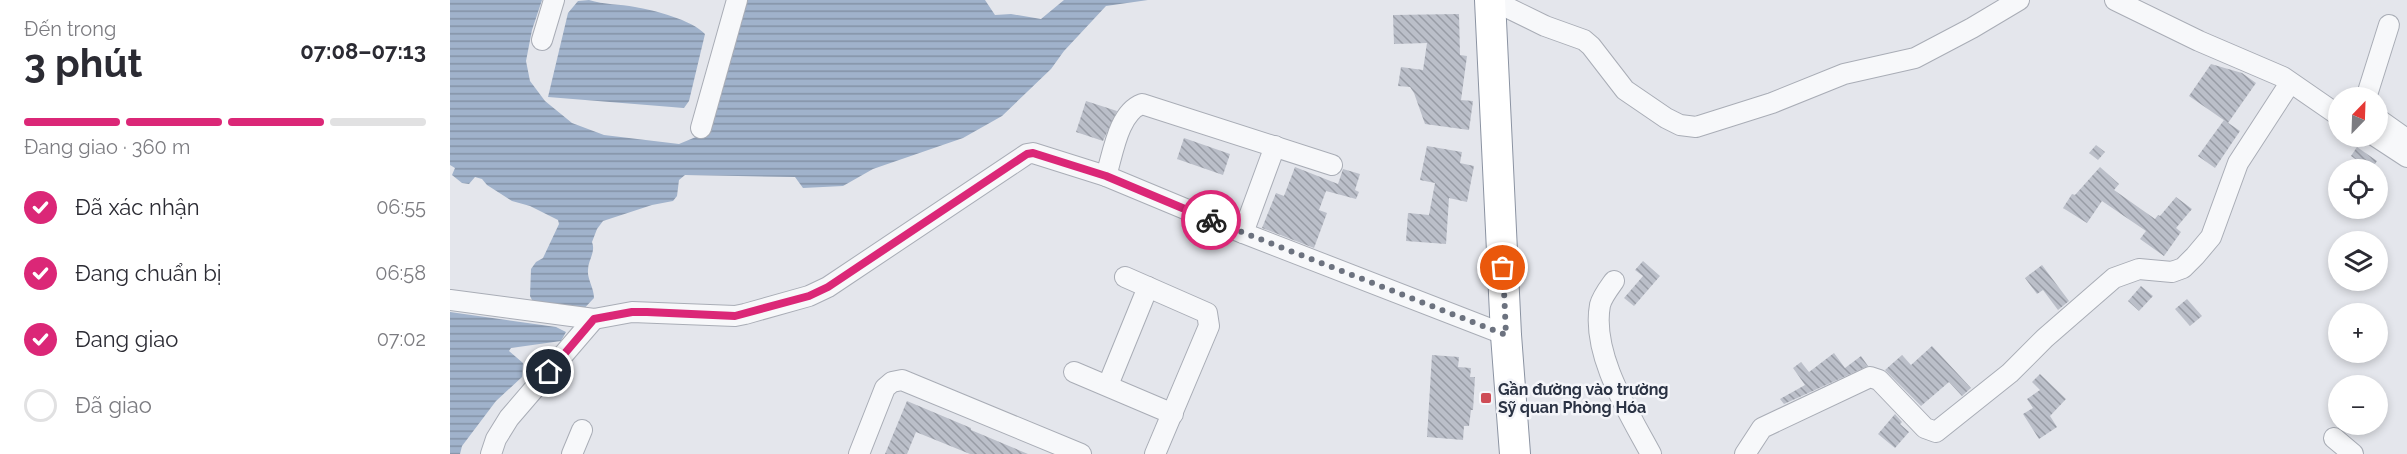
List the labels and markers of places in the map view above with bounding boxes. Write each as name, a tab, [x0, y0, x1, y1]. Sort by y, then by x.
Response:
pin	[1477, 242, 1528, 293]
pin	[523, 346, 574, 397]
place label: Gần đường vào trường Sỹ quan Phòng Hóa	[1498, 380, 1668, 417]
marker: Gần đường vào trường Sỹ quan Phòng Hóa	[1479, 391, 1493, 405]

